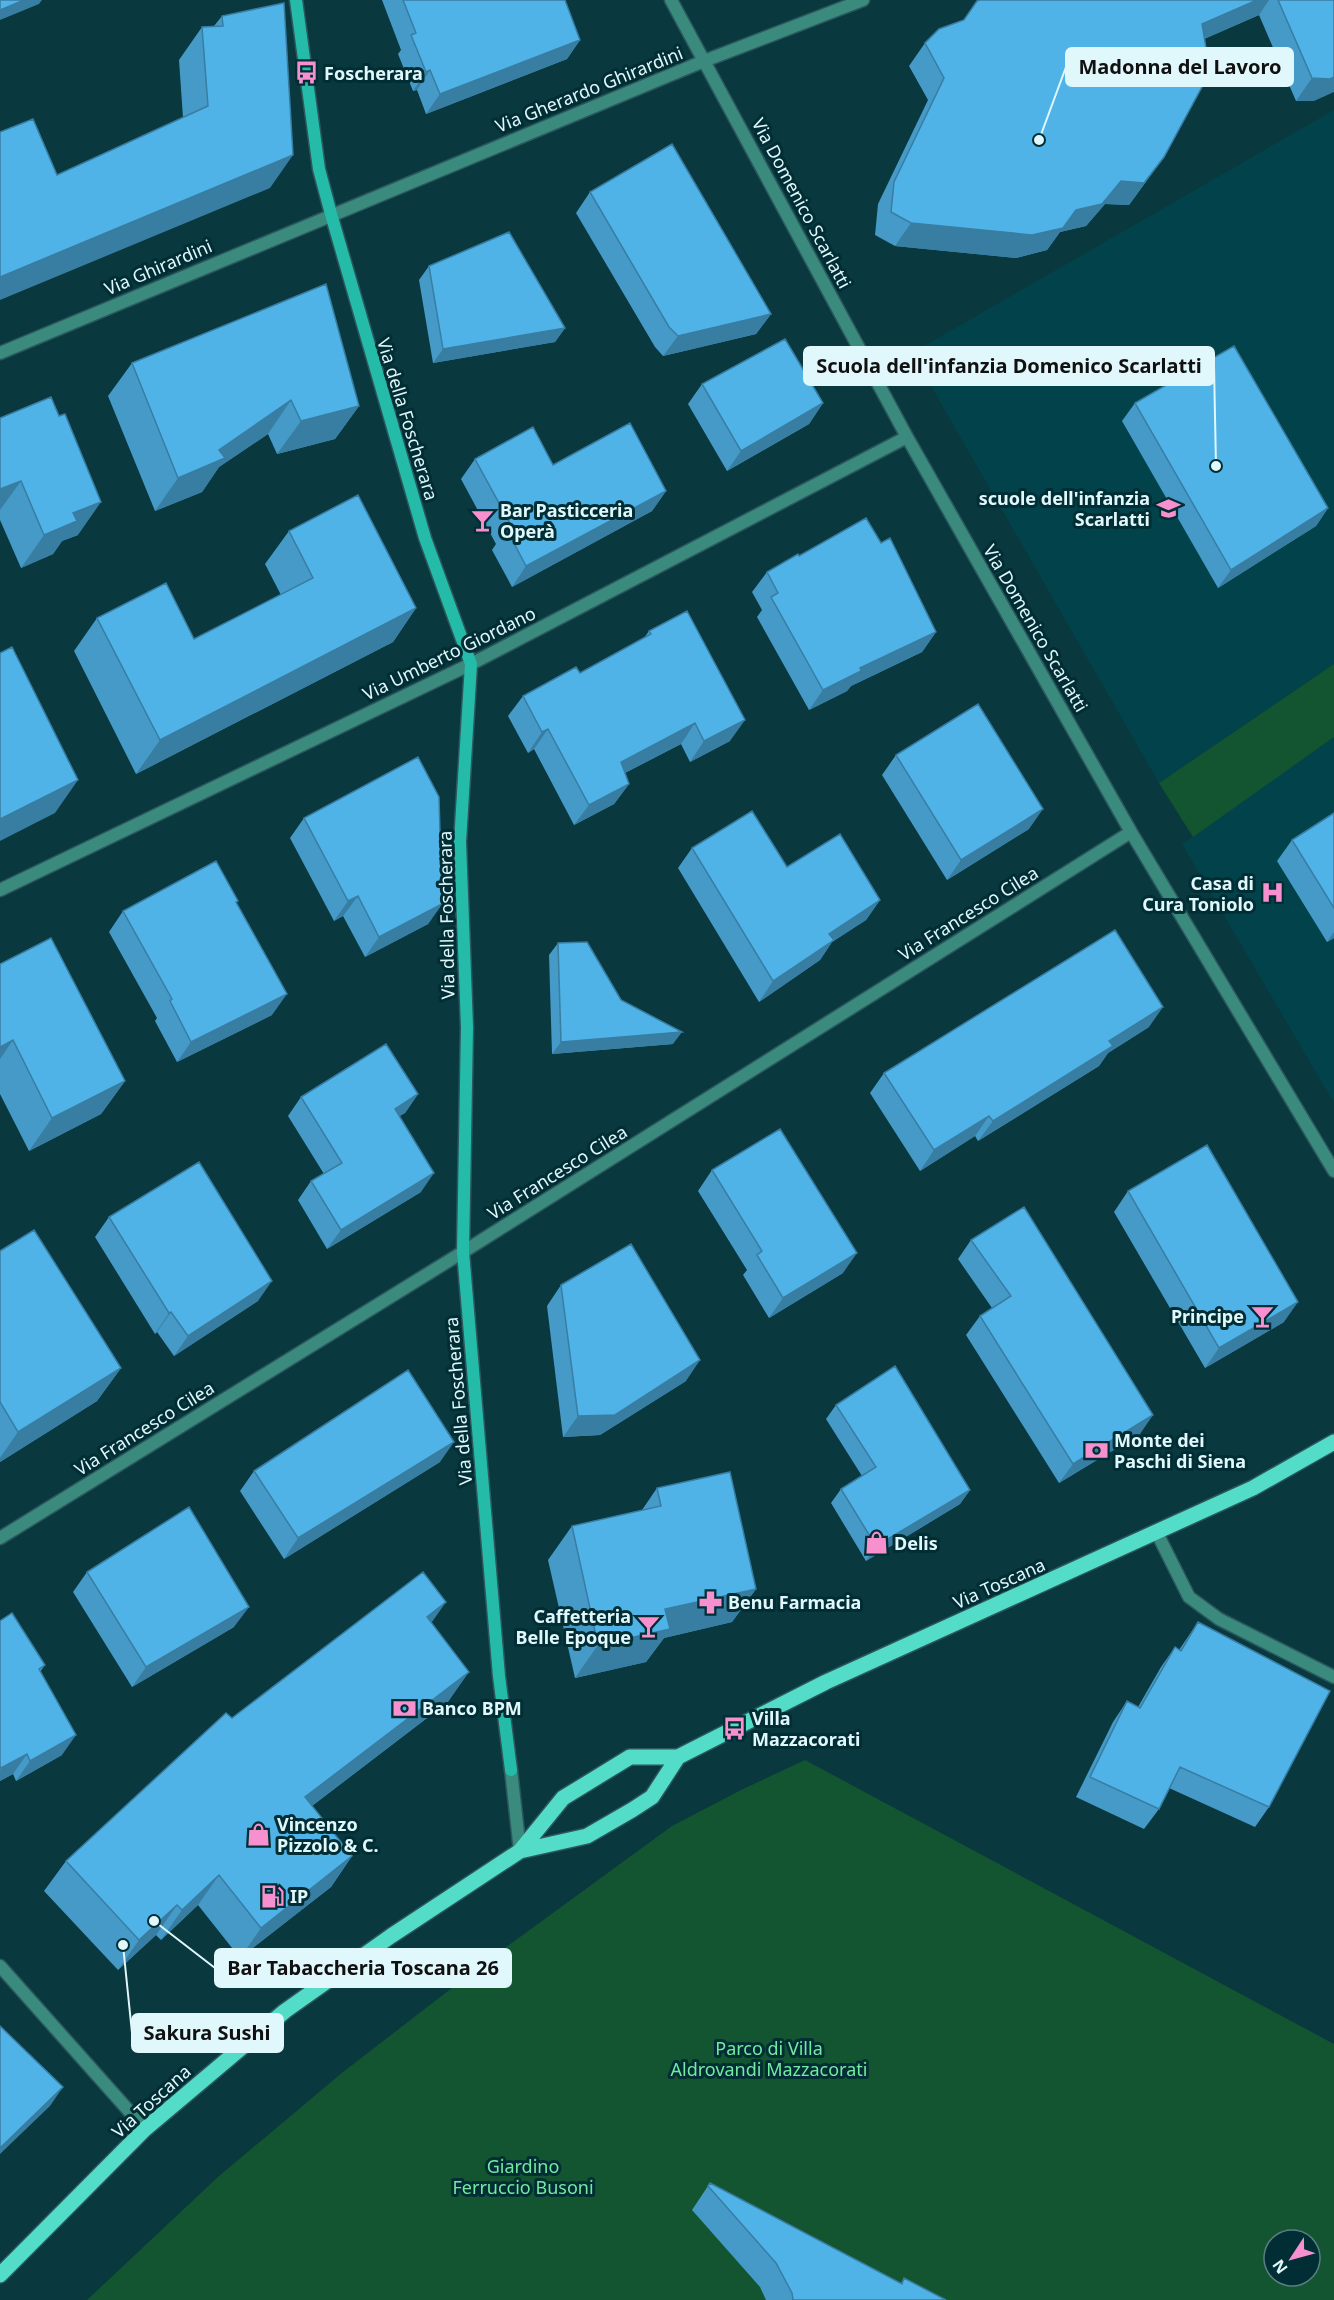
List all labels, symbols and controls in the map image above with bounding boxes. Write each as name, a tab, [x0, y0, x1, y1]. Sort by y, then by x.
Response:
street label: Via Gherardo Ghirardini	[492, 40, 686, 138]
callout: Madonna del Lavoro	[1066, 48, 1293, 86]
text: Madonna del Lavoro	[1078, 53, 1282, 80]
bus stop icon: Foscherara	[293, 60, 319, 86]
place label: Foscherara	[324, 61, 423, 85]
street label: Via Domenico Scarlatti	[747, 114, 857, 292]
street label: Via Ghirardini	[100, 234, 216, 300]
street label: Via della Foscherara	[372, 335, 444, 503]
callout: Scuola dell'infanzia Domenico Scarlatti	[804, 347, 1214, 385]
text: Scuola dell'infanzia Domenico Scarlatti	[816, 352, 1202, 379]
place label: scuole dell'infanzia Scarlatti	[979, 486, 1150, 531]
school or university icon: scuole dell'infanzia Scarlatti	[1155, 495, 1181, 521]
place label: Bar Pasticceria Operà	[500, 498, 633, 543]
bar icon: Bar Pasticceria Operà	[469, 507, 495, 533]
street label: Via Domenico Scarlatti	[978, 540, 1094, 716]
street label: Via Umberto Giordano	[358, 601, 540, 705]
street label: Via della Foscherara	[433, 830, 459, 1000]
street label: Via Francesco Cilea	[894, 860, 1042, 966]
place label: Casa di Cura Toniolo	[1142, 871, 1254, 916]
hospital icon: Casa di Cura Toniolo	[1259, 880, 1285, 906]
street label: Via Francesco Cilea	[483, 1119, 631, 1225]
bar icon: Principe	[1249, 1303, 1275, 1329]
place label: Principe	[1171, 1304, 1244, 1328]
street label: Via della Foscherara	[439, 1316, 477, 1486]
street label: Via Francesco Cilea	[70, 1375, 218, 1481]
place label: Monte dei Paschi di Siena	[1114, 1428, 1246, 1473]
bank icon: Monte dei Paschi di Siena	[1083, 1437, 1109, 1463]
shop icon: Delis	[863, 1530, 889, 1556]
place label: Delis	[894, 1531, 938, 1555]
street label: Via Toscana	[949, 1552, 1049, 1614]
pharmacy icon: Benu Farmacia	[697, 1589, 723, 1615]
place label: Benu Farmacia	[728, 1590, 861, 1614]
place label: Caffetteria Belle Epoque	[516, 1604, 631, 1649]
bar icon: Caffetteria Belle Epoque	[636, 1613, 662, 1639]
bank icon: Banco BPM	[391, 1695, 417, 1721]
place label: Banco BPM	[422, 1696, 522, 1720]
place label: Villa Mazzacorati	[752, 1706, 861, 1751]
bus stop icon: Villa Mazzacorati	[721, 1715, 747, 1741]
place label: Vincenzo Pizzolo & C.	[277, 1812, 379, 1857]
shop icon: Vincenzo Pizzolo & C.	[246, 1821, 272, 1847]
fuel station icon: IP	[259, 1883, 285, 1909]
place label: IP	[290, 1884, 308, 1908]
callout: Bar Tabaccheria Toscana 26	[215, 1949, 511, 1987]
text: Bar Tabaccheria Toscana 26	[227, 1954, 499, 1981]
callout: Sakura Sushi	[132, 2014, 283, 2052]
text: Sakura Sushi	[143, 2019, 271, 2046]
park label: Parco di Villa Aldrovandi Mazzacorati	[671, 2036, 867, 2081]
street label: Via Toscana	[106, 2059, 196, 2143]
park label: Giardino Ferruccio Busoni	[452, 2154, 594, 2199]
north arrow	[1262, 2228, 1322, 2288]
text: N	[1267, 2255, 1293, 2279]

